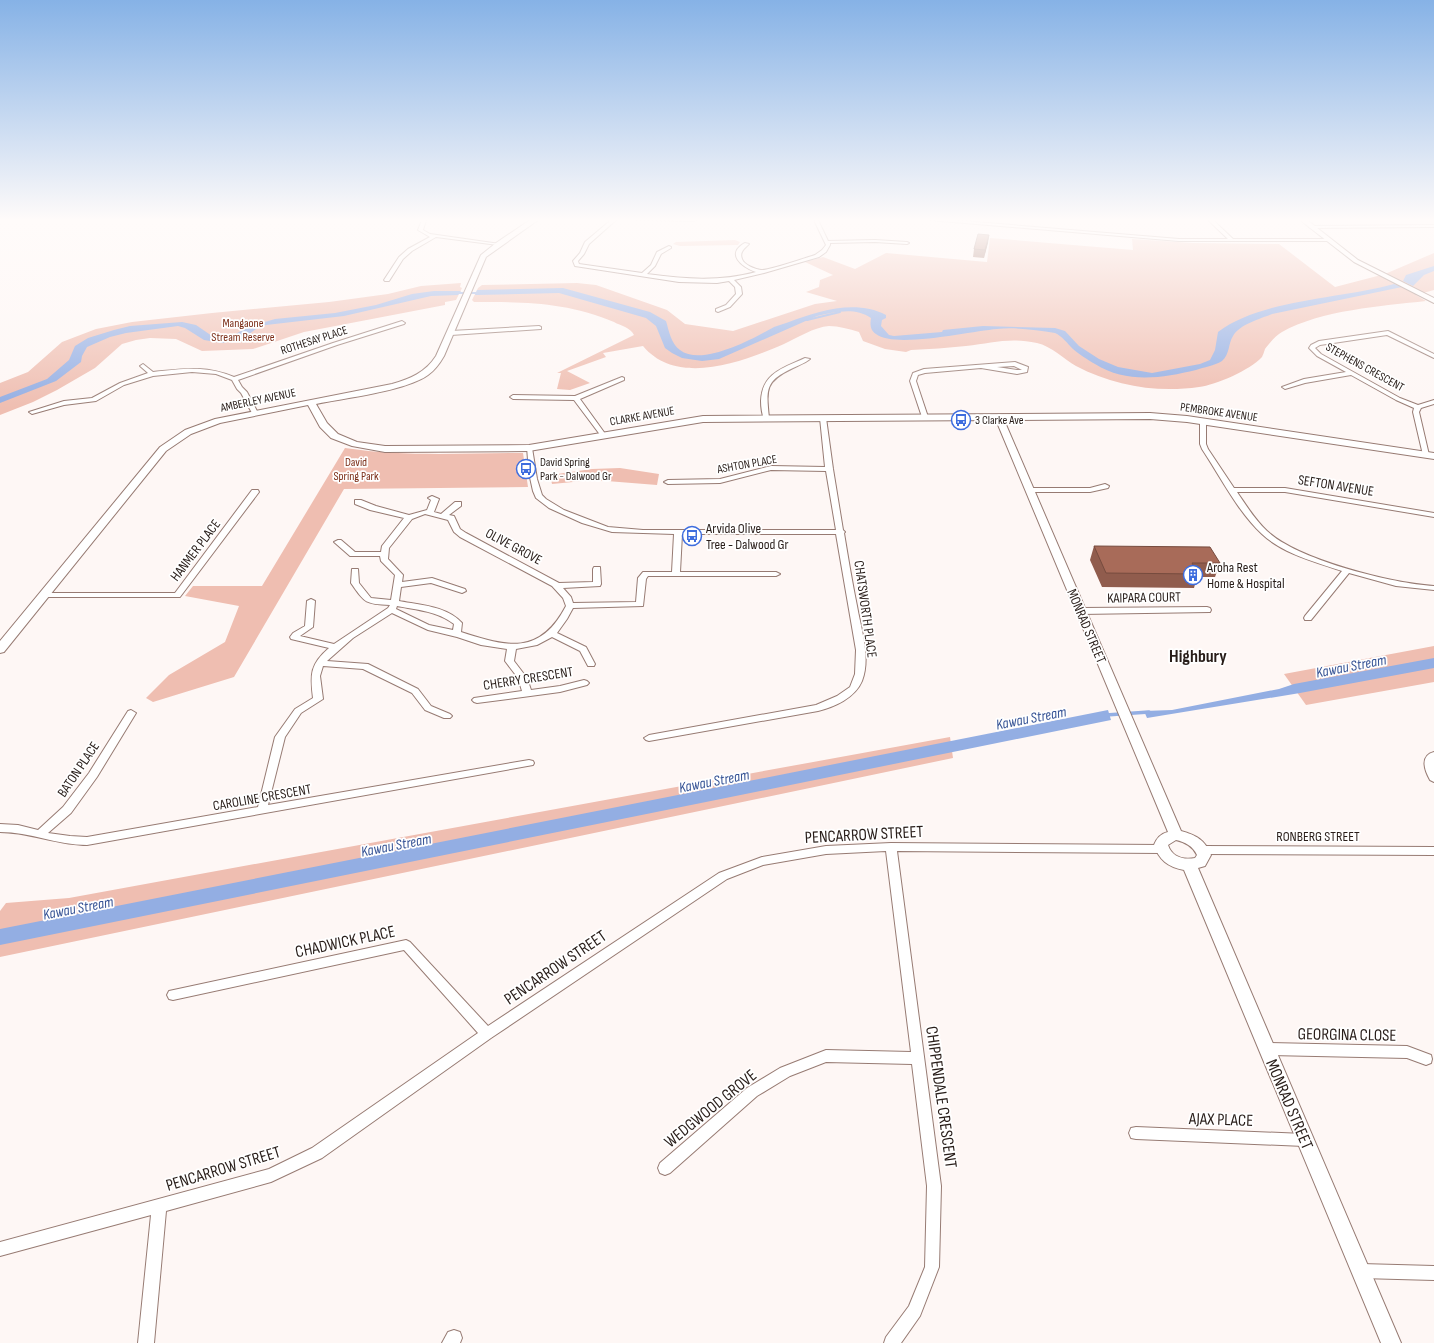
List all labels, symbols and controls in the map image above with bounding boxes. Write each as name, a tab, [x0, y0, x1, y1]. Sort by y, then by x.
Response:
park label: Mangaone Stream Reserve	[211, 316, 275, 345]
street label: ROTHESAY PLACE	[279, 323, 349, 358]
street label: STEPHENS CRESCENT	[1323, 340, 1407, 395]
street label: AMBERLEY AVENUE	[218, 385, 297, 416]
street label: PEMBROKE AVENUE	[1179, 400, 1259, 425]
street label: CLARKE AVENUE	[609, 403, 676, 430]
bus stop icon: 3 Clarke Ave	[950, 409, 972, 431]
place label: 3 Clarke Ave	[975, 413, 1024, 428]
street label: ASHTON PLACE	[715, 452, 778, 477]
park label: David Spring Park	[333, 455, 379, 484]
place label: David Spring Park - Dalwood Gr	[540, 455, 612, 484]
bus stop icon: David Spring Park - Dalwood Gr	[515, 458, 537, 480]
street label: SEFTON AVENUE	[1297, 471, 1375, 500]
street label: HANMER PLACE	[167, 516, 224, 584]
place label: Arvida Olive Tree - Dalwood Gr	[705, 520, 789, 553]
street label: OLIVE GROVE	[483, 525, 545, 568]
bus stop icon: Arvida Olive Tree - Dalwood Gr	[681, 525, 703, 547]
street label: CHATSWORTH PLACE	[850, 559, 881, 659]
place label: Aroha Rest Home & Hospital	[1206, 559, 1285, 592]
building icon: Aroha Rest Home & Hospital	[1182, 564, 1204, 586]
street label: MONRAD STREET	[1063, 586, 1110, 666]
street label: KAIPARA COURT	[1107, 588, 1181, 607]
district label: Highbury	[1169, 646, 1227, 667]
water label: Kawau Stream	[1314, 650, 1389, 683]
street label: CHERRY CRESCENT	[482, 663, 575, 694]
water label: Kawau Stream	[994, 702, 1069, 735]
street label: BATON PLACE	[54, 738, 103, 800]
water label: Kawau Stream	[677, 765, 752, 798]
street label: CAROLINE CRESCENT	[212, 780, 313, 815]
street label: PENCARROW STREET	[804, 822, 924, 848]
street label: RONBERG STREET	[1276, 828, 1360, 845]
water label: Kawau Stream	[359, 829, 434, 862]
water label: Kawau Stream	[41, 892, 116, 925]
street label: CHADWICK PLACE	[293, 922, 397, 962]
street label: PENCARROW STREET	[501, 926, 610, 1009]
street label: GEORGINA CLOSE	[1297, 1024, 1397, 1046]
street label: CHIPPENDALE CRESCENT	[921, 1025, 961, 1169]
street label: MONRAD STREET	[1261, 1056, 1317, 1153]
street label: WEDGWOOD GROVE	[661, 1066, 761, 1152]
street label: AJAX PLACE	[1188, 1109, 1253, 1131]
street label: PENCARROW STREET	[164, 1142, 283, 1196]

